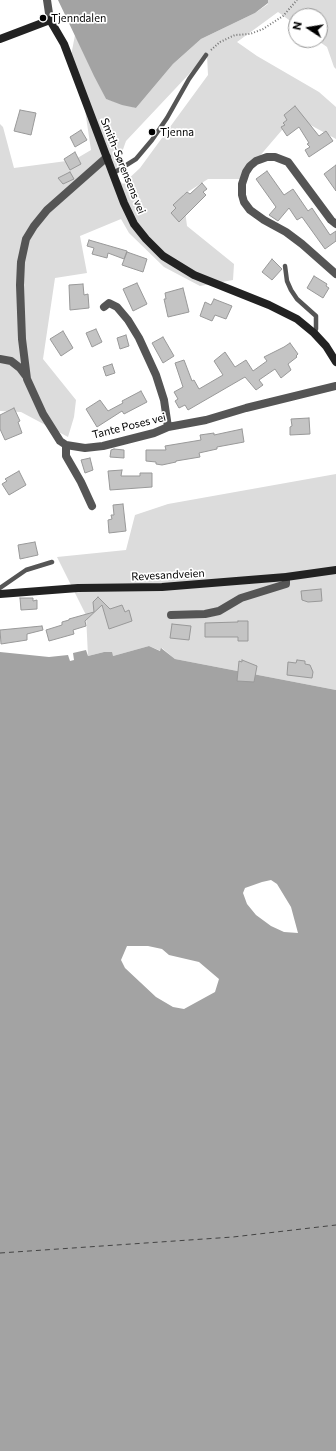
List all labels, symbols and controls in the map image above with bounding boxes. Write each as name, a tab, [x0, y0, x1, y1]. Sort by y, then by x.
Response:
north arrow	[288, 8, 328, 48]
place label: Tjenndalen	[51, 11, 106, 25]
marker: Tjenndalen	[38, 13, 48, 23]
text: N	[290, 20, 304, 31]
street label: Smith-Sørensens vei	[98, 116, 148, 216]
place label: Tjenna	[160, 125, 194, 139]
marker: Tjenna	[147, 127, 157, 137]
street label: Tante Poses vei	[91, 410, 167, 442]
street label: Revesandveien	[131, 566, 205, 584]

